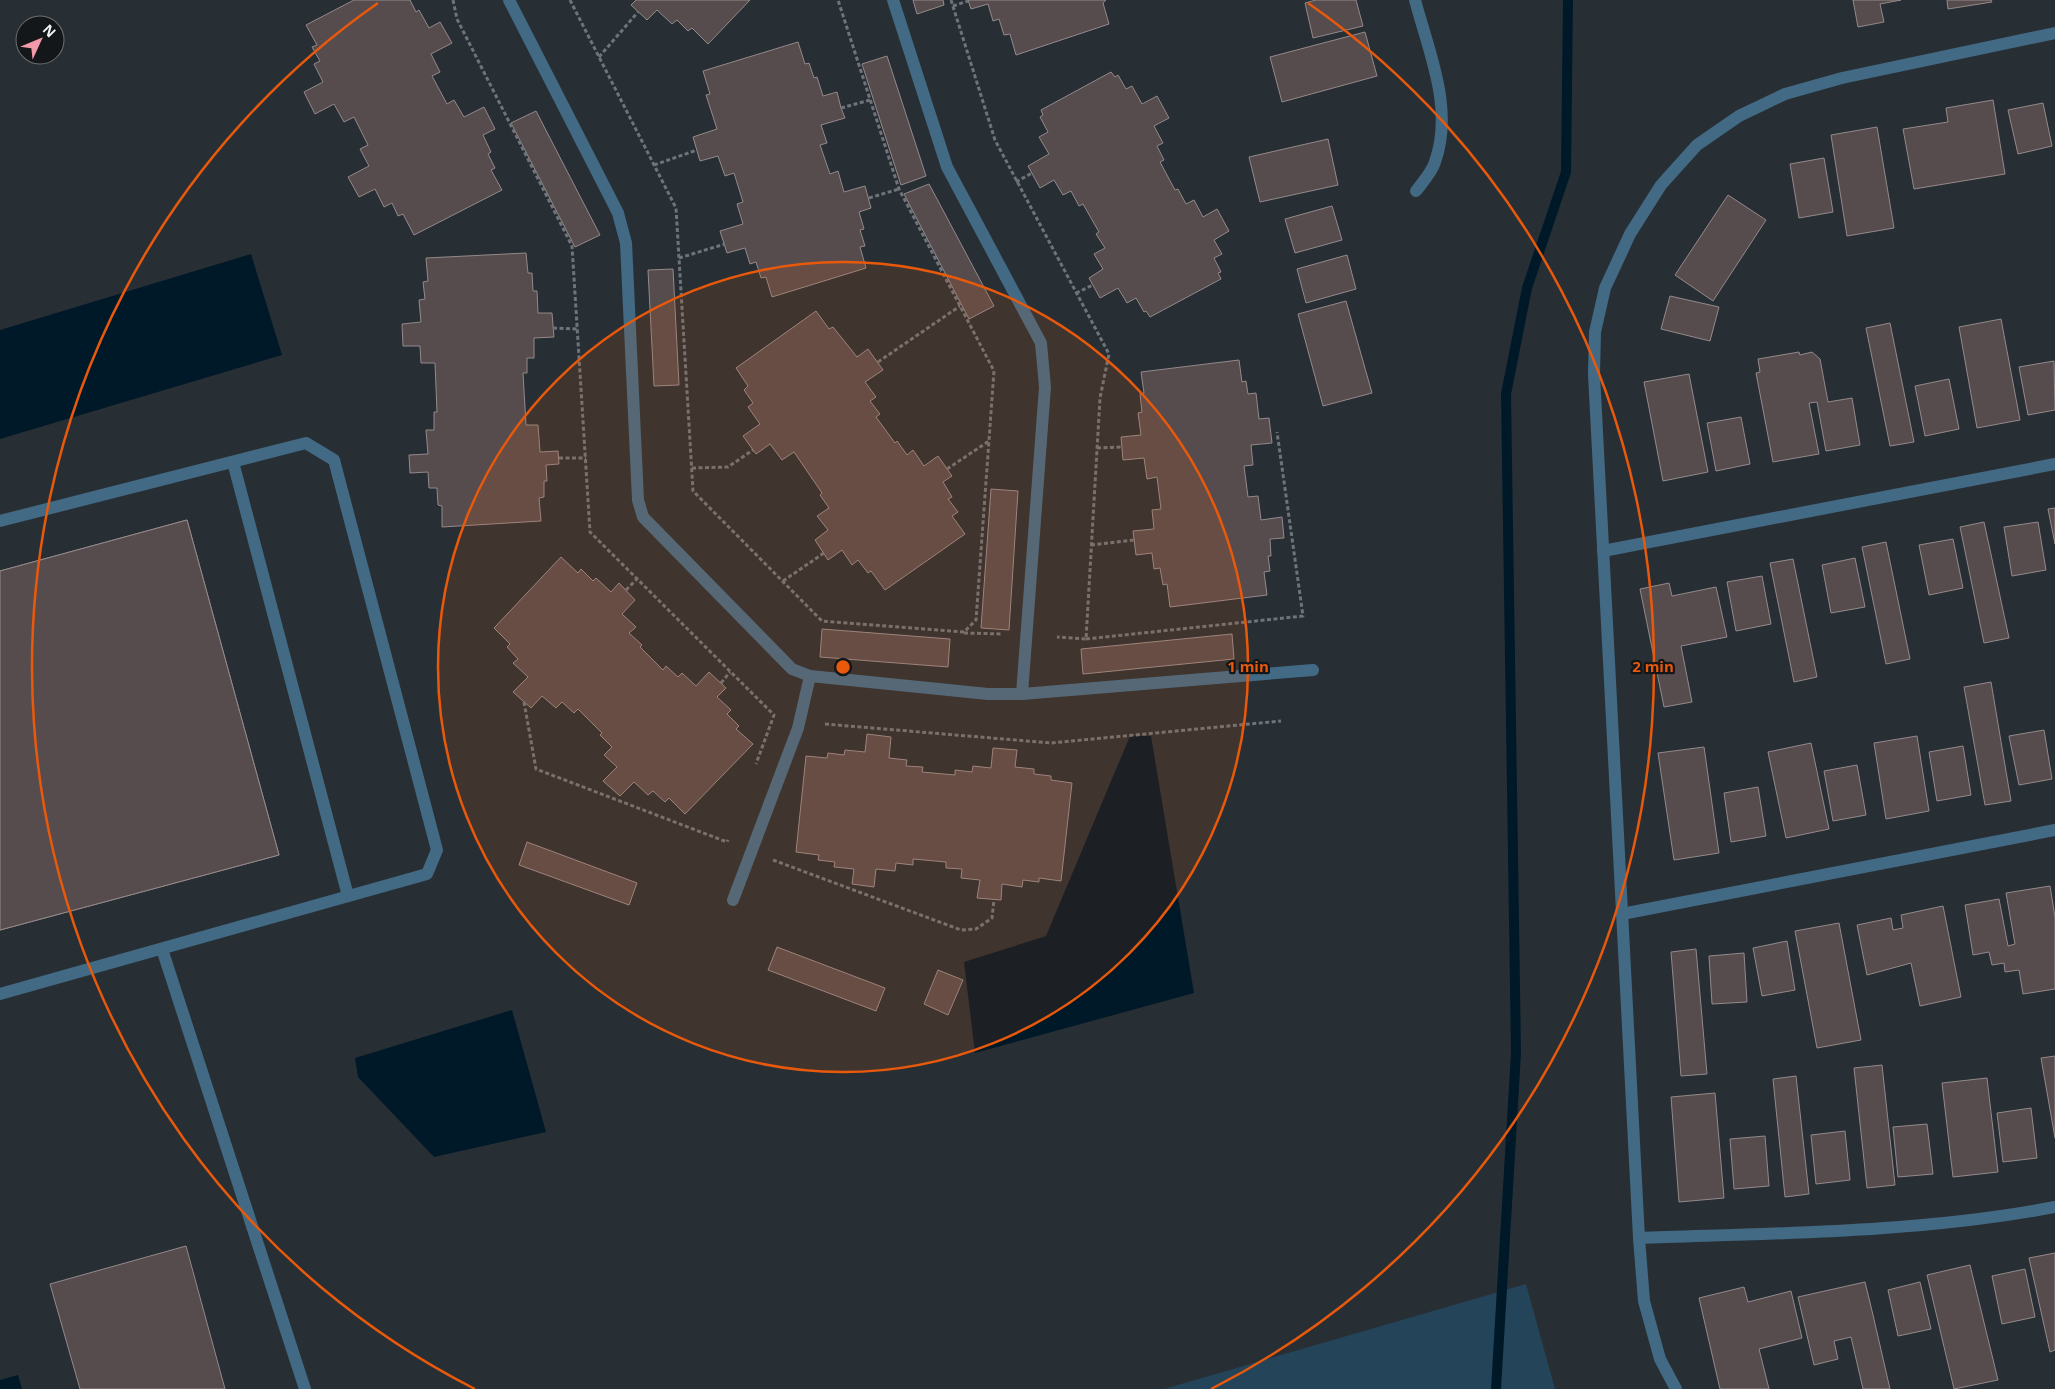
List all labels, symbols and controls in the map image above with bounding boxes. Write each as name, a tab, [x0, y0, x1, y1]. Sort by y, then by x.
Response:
north arrow	[15, 15, 65, 65]
text: N	[39, 20, 61, 41]
text: 1 min	[1227, 656, 1269, 676]
text: 2 min	[1632, 656, 1674, 676]
centre of rings	[834, 658, 852, 676]

